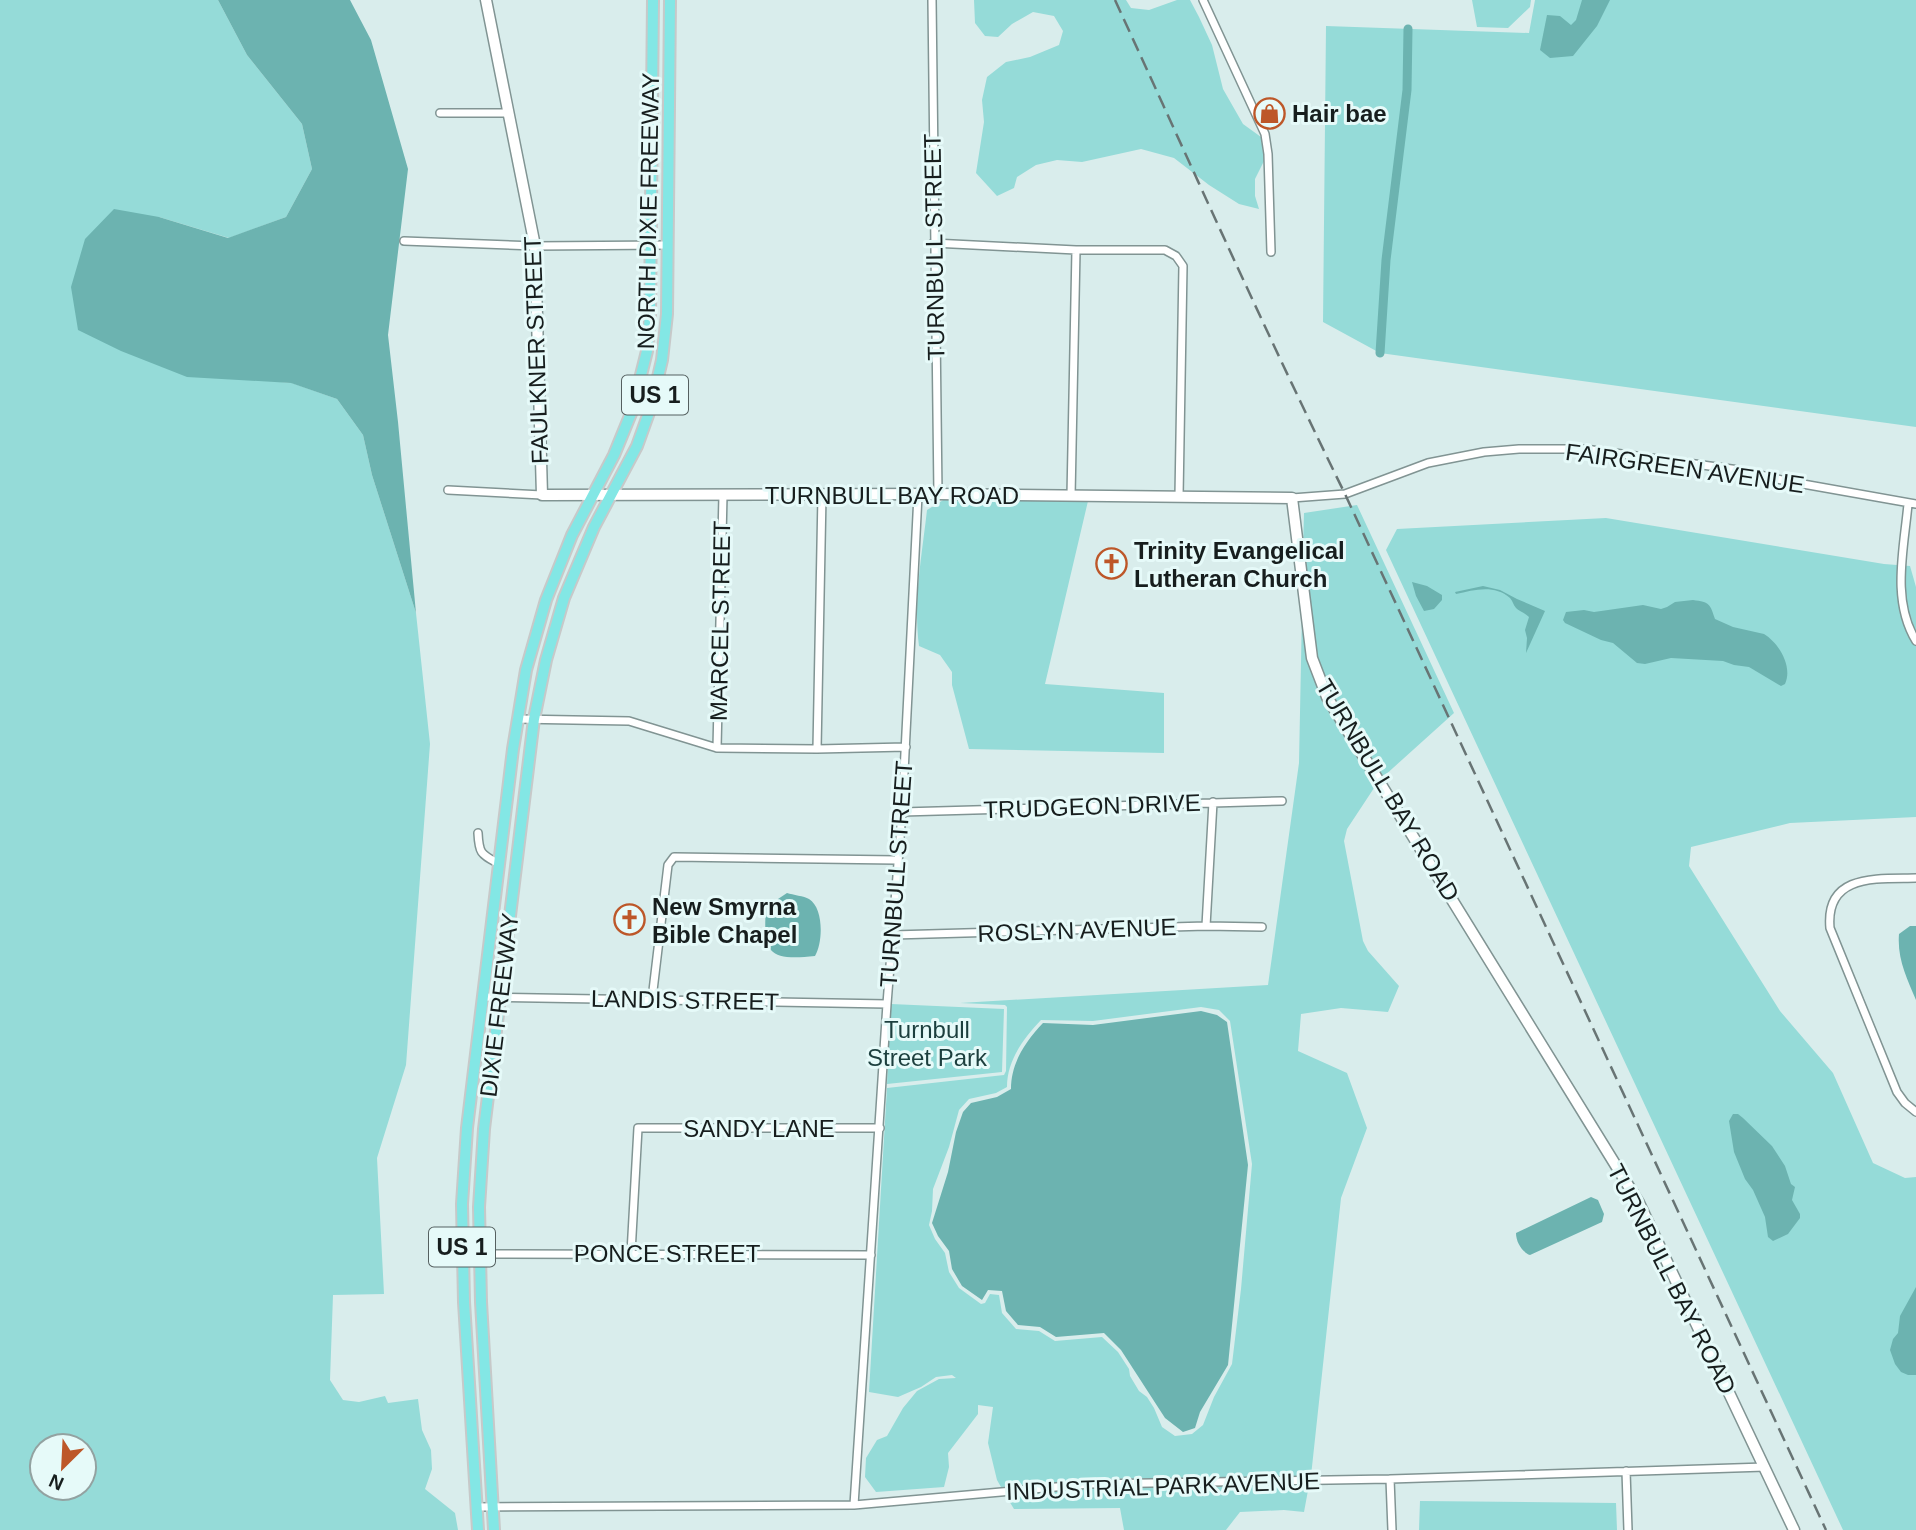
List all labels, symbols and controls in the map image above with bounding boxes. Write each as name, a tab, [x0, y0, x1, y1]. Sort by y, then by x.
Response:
street label: NORTH DIXIE FREEWAY	[632, 72, 664, 350]
shop icon: Hair bae	[1252, 96, 1286, 130]
place label: Hair bae	[1292, 100, 1387, 127]
street label: TURNBULL STREET	[919, 133, 949, 361]
street label: FAULKNER STREET	[519, 235, 553, 464]
road number: US 1	[622, 376, 688, 414]
street label: FAIRGREEN AVENUE	[1564, 438, 1806, 498]
street label: TURNBULL BAY ROAD	[765, 482, 1019, 509]
street label: MARCEL STREET	[705, 520, 735, 721]
place label: Trinity Evangelical Lutheran Church	[1134, 537, 1345, 592]
church icon: Trinity Evangelical Lutheran Church	[1094, 547, 1128, 581]
street label: TURNBULL BAY ROAD	[1311, 674, 1465, 906]
street label: TURNBULL STREET	[875, 759, 917, 988]
street label: TRUDGEON DRIVE	[983, 789, 1201, 823]
place label: New Smyrna Bible Chapel	[652, 893, 797, 948]
church icon: New Smyrna Bible Chapel	[612, 903, 646, 937]
street label: DIXIE FREEWAY	[474, 911, 524, 1099]
street label: ROSLYN AVENUE	[977, 913, 1177, 947]
street label: LANDIS STREET	[591, 985, 780, 1015]
park label: Turnbull Street Park	[867, 1016, 988, 1071]
street label: SANDY LANE	[683, 1115, 835, 1142]
street label: TURNBULL BAY ROAD	[1602, 1160, 1742, 1398]
road number: US 1	[429, 1228, 495, 1266]
street label: PONCE STREET	[574, 1240, 761, 1267]
north arrow	[28, 1432, 98, 1502]
street label: INDUSTRIAL PARK AVENUE	[1005, 1467, 1321, 1505]
text: N	[46, 1470, 67, 1494]

